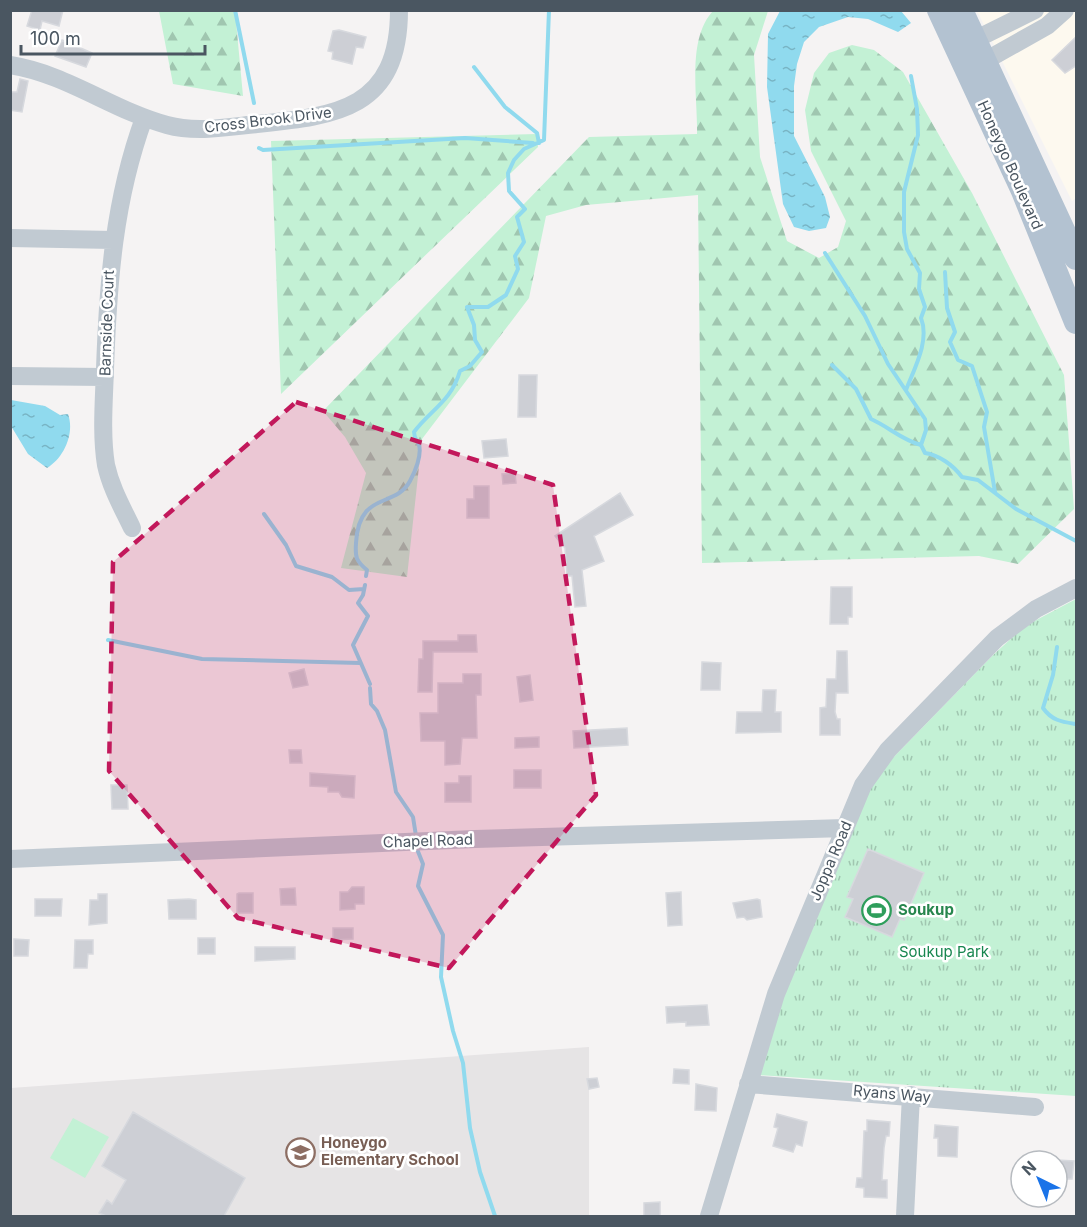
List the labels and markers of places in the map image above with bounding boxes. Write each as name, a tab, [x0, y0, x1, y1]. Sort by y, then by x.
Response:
sports icon: Soukup	[861, 894, 893, 926]
place label: Soukup	[898, 900, 954, 919]
place label: Honeygo Elementary School	[321, 1133, 459, 1169]
school or university icon: Honeygo Elementary School	[284, 1136, 316, 1168]

